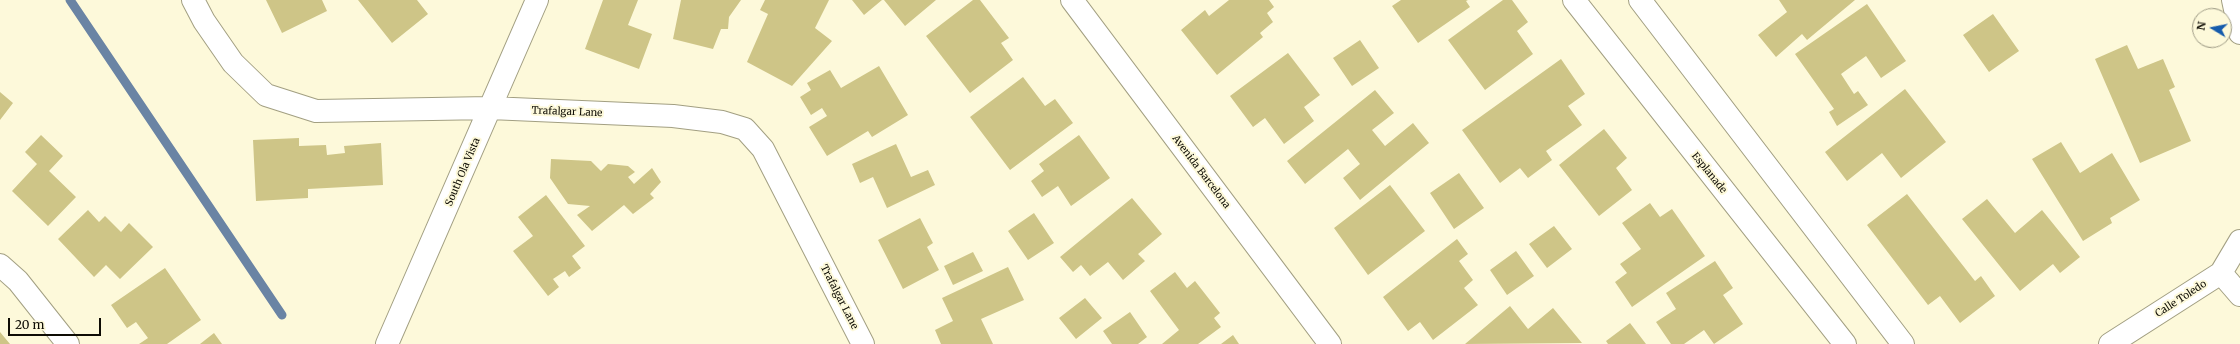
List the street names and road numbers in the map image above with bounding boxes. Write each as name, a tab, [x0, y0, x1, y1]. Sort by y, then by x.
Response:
street label: Trafalgar Lane	[531, 105, 603, 119]
street label: Avenida Barcelona	[1170, 133, 1232, 211]
street label: South Ola Vista	[443, 136, 483, 208]
street label: Esplanade	[1689, 150, 1729, 196]
street label: Trafalgar Lane	[818, 263, 860, 331]
street label: Calle Toledo	[2153, 278, 2209, 320]

